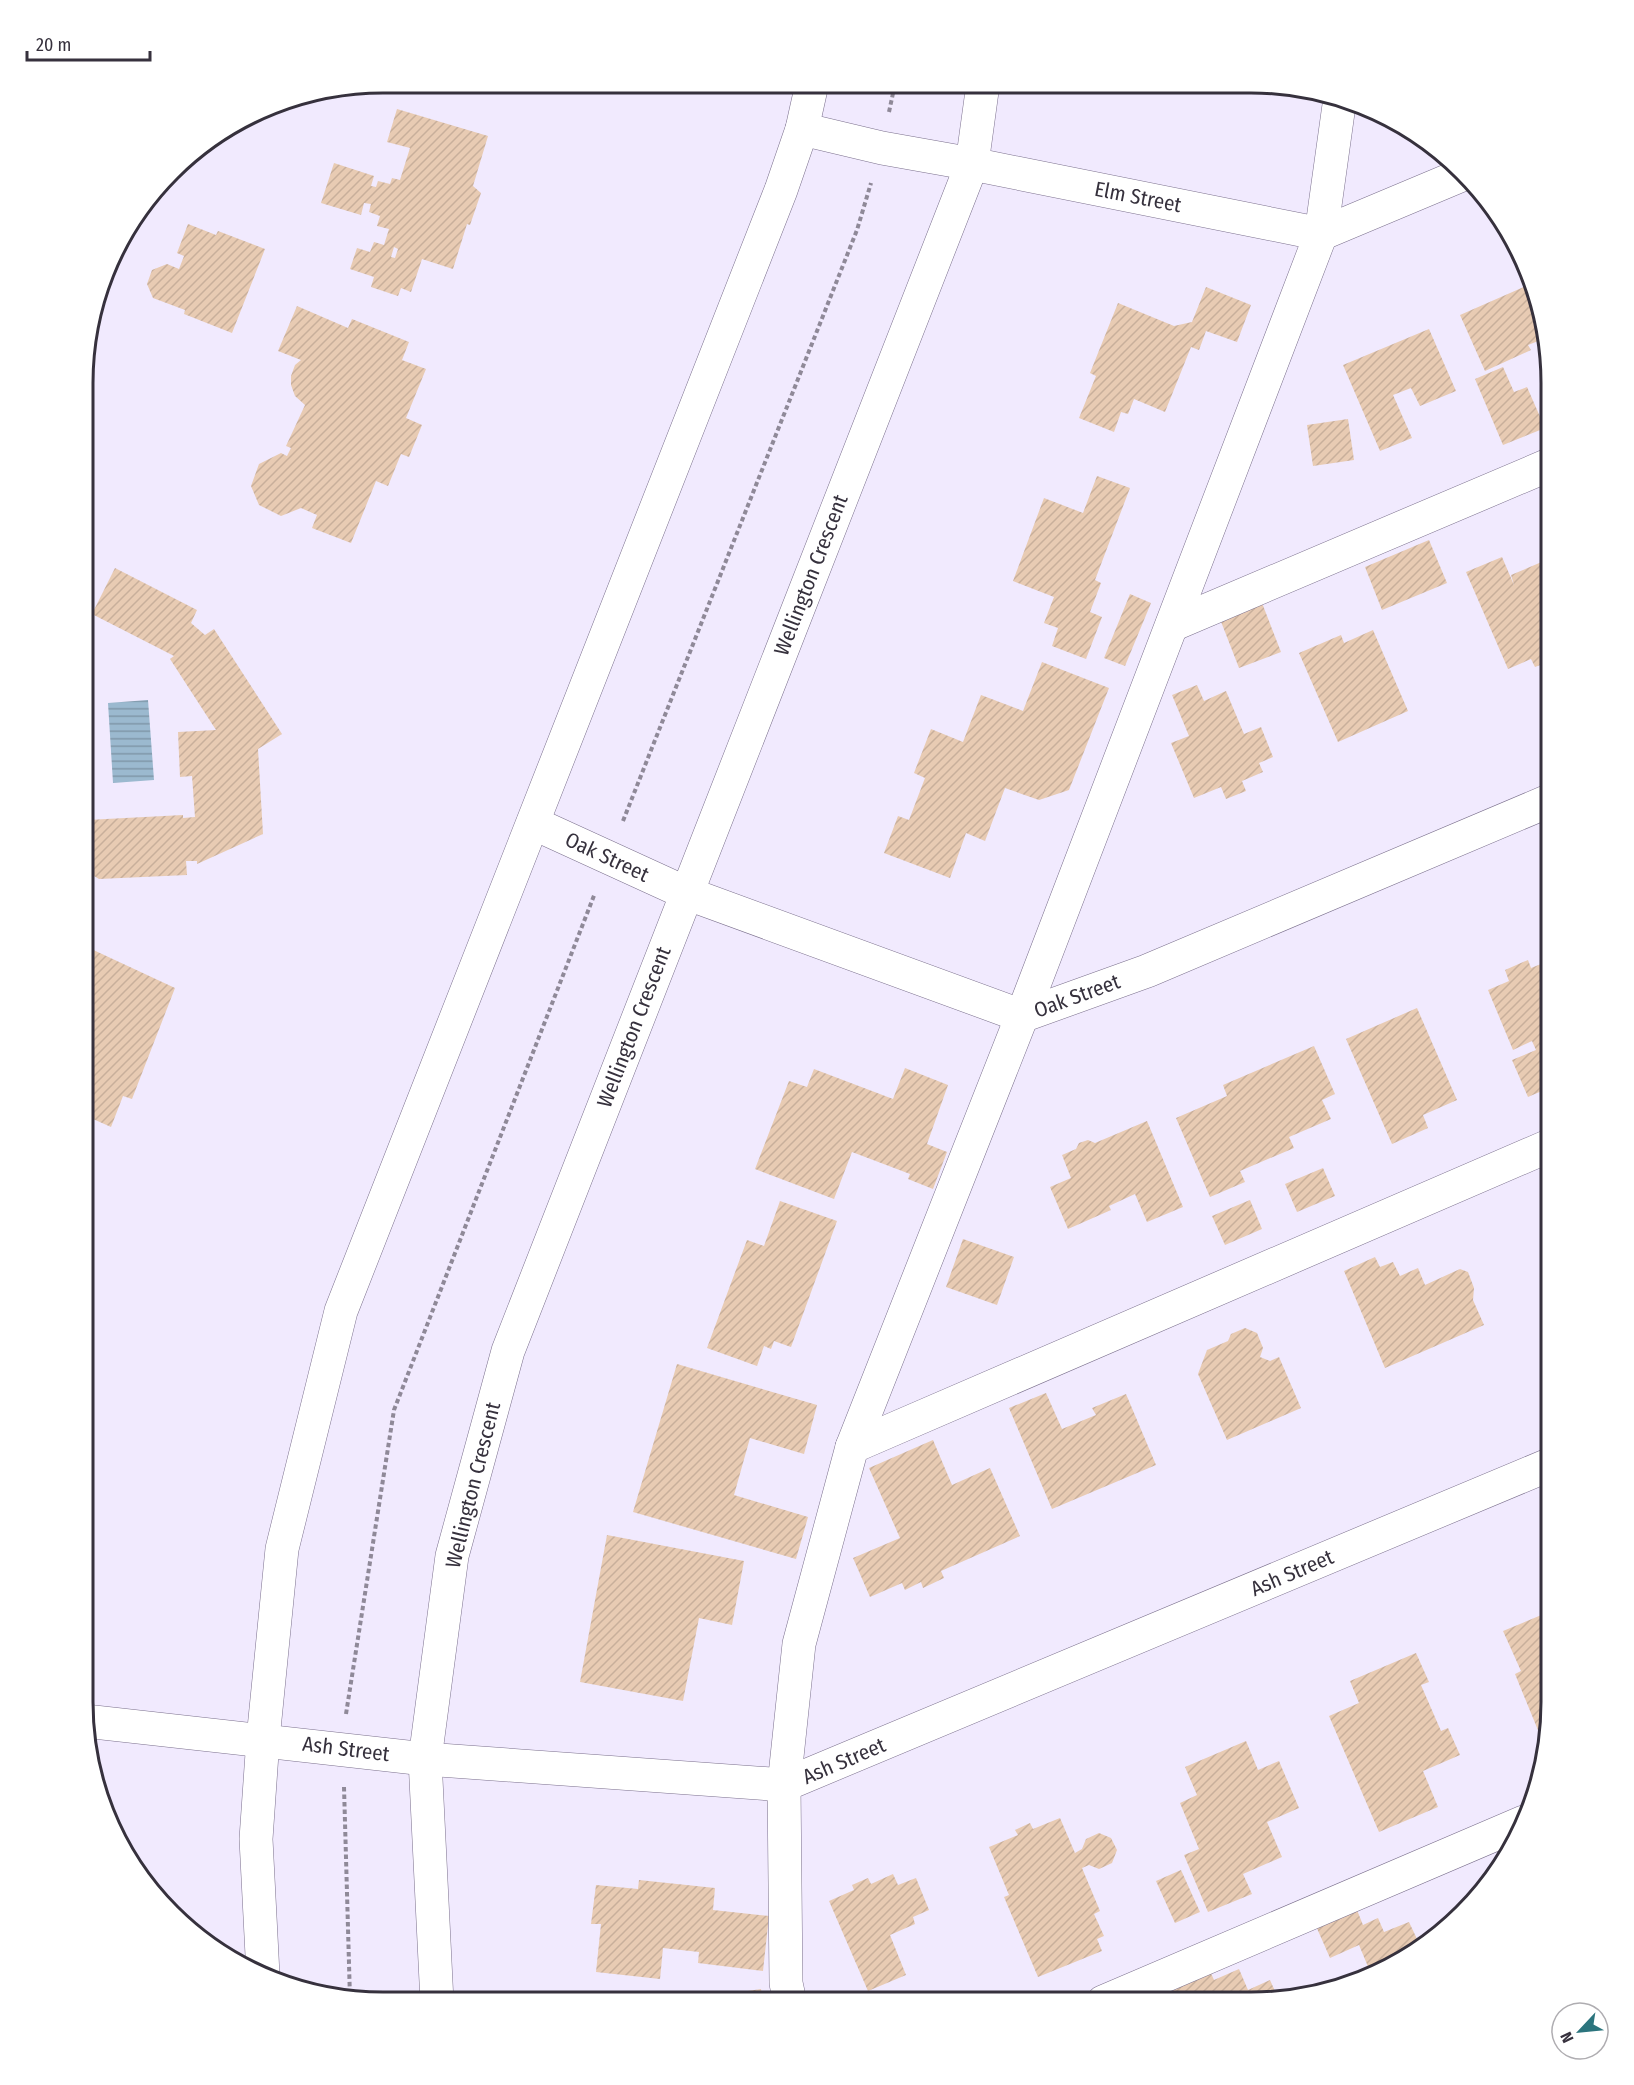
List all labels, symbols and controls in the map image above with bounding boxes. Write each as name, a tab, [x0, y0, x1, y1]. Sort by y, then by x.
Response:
scale bar	[27, 24, 150, 62]
text: 20 m	[36, 34, 71, 56]
street label: Elm Street	[1092, 176, 1184, 218]
street label: Wellington Crescent	[768, 491, 854, 659]
street label: Oak Street	[561, 826, 653, 888]
street label: Wellington Crescent	[591, 943, 677, 1111]
street label: Oak Street	[1030, 968, 1124, 1024]
street label: Wellington Crescent	[440, 1399, 506, 1571]
street label: Ash Street	[1247, 1544, 1338, 1602]
street label: Ash Street	[301, 1731, 391, 1767]
street label: Ash Street	[799, 1732, 890, 1790]
north arrow	[1550, 2001, 1610, 2061]
text: N	[1556, 2029, 1578, 2046]

